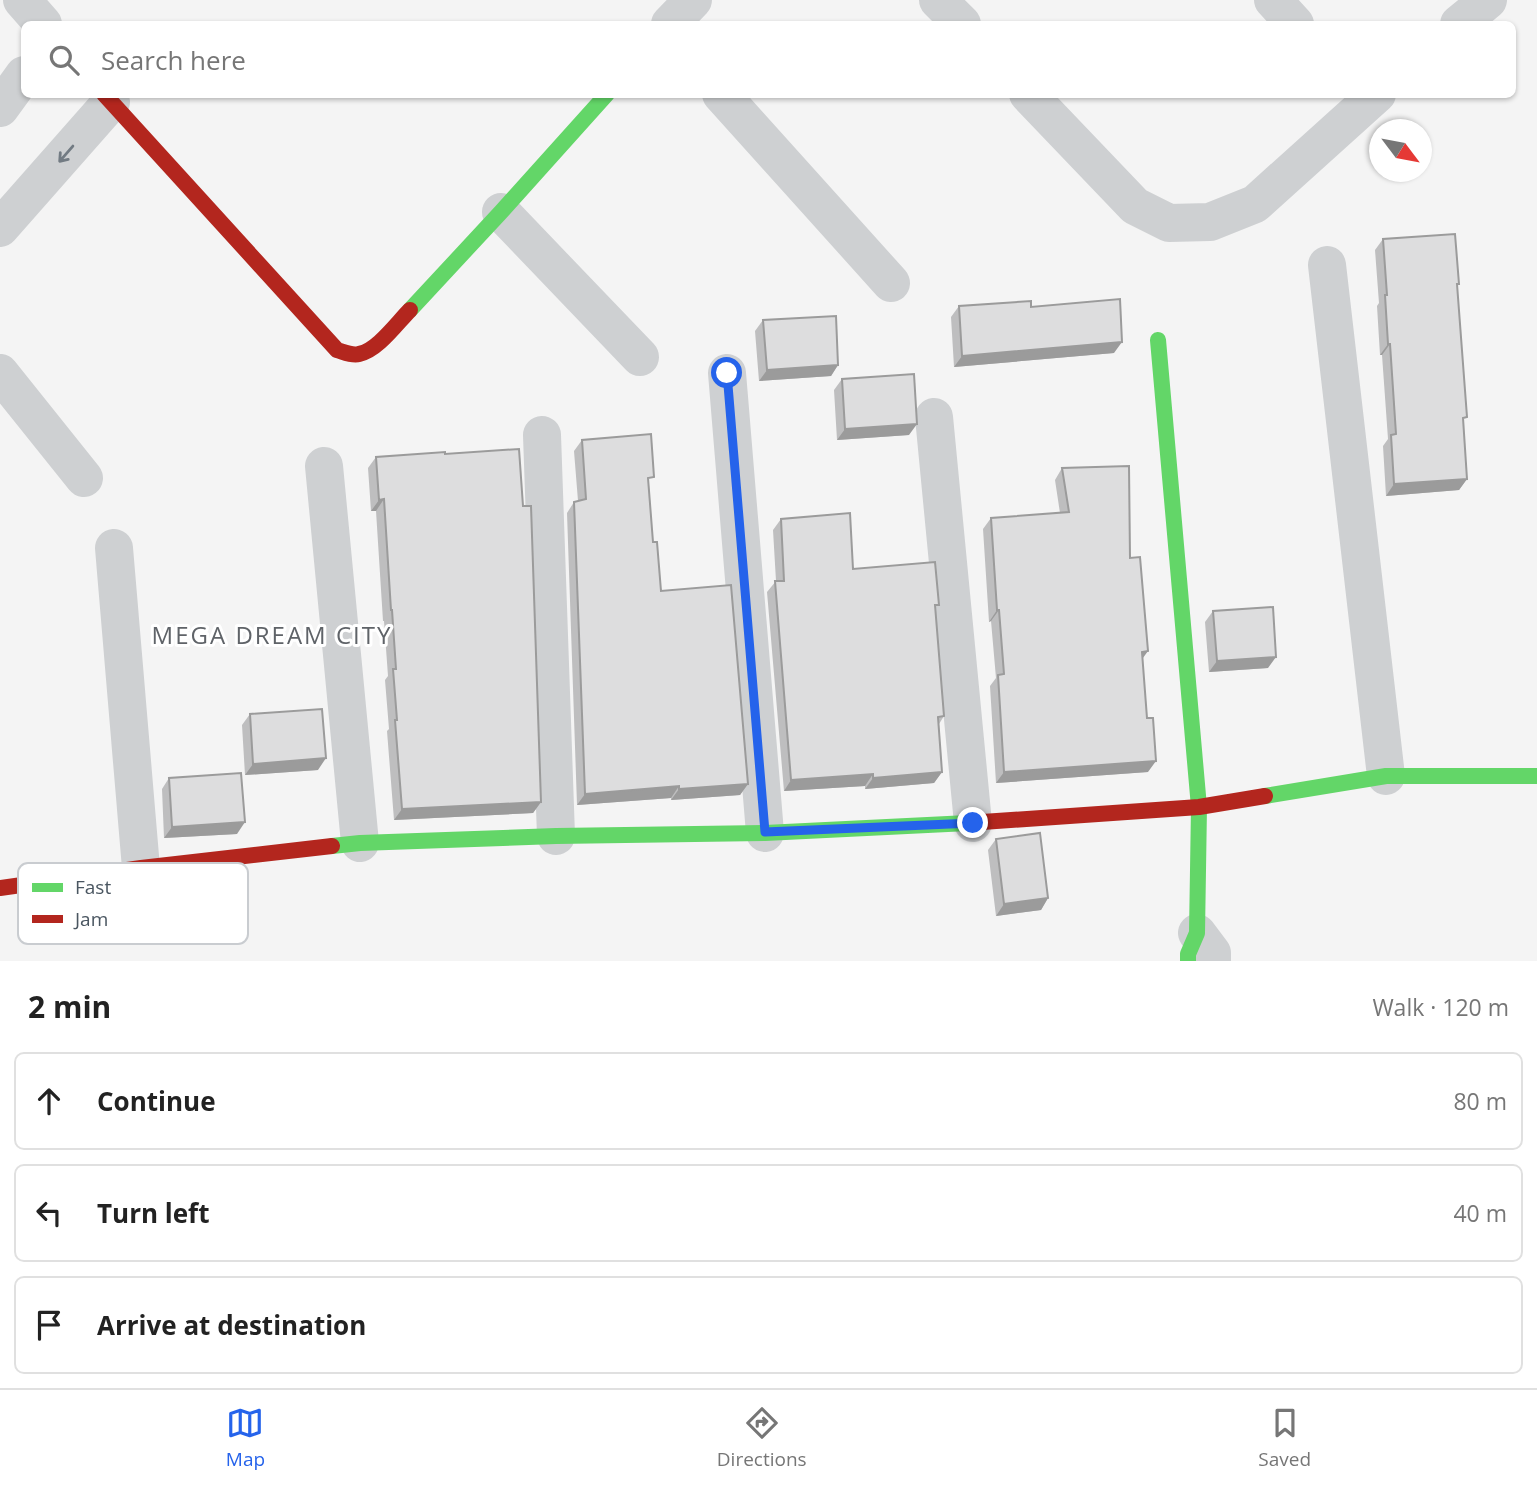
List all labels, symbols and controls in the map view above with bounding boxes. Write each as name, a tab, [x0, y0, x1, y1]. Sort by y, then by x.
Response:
search box	[21, 21, 1516, 98]
icon: search	[45, 41, 83, 79]
text: Search here	[101, 42, 246, 78]
north arrow	[1369, 119, 1432, 182]
one-way arrow	[58, 144, 74, 162]
route start	[711, 357, 742, 388]
district label: MEGA DREAM CITY	[152, 618, 392, 651]
route end	[957, 807, 988, 838]
legend	[18, 863, 248, 944]
text: Fast	[75, 874, 111, 900]
text: Jam	[73, 906, 108, 932]
text: 2 min	[28, 986, 111, 1027]
text: Walk · 120 m	[1372, 991, 1509, 1023]
icon: ahead	[30, 1082, 68, 1120]
text: Continue	[97, 1083, 216, 1119]
text: 80 m	[1453, 1085, 1507, 1117]
icon: left	[30, 1194, 68, 1232]
text: Turn left	[97, 1195, 209, 1231]
text: 40 m	[1453, 1197, 1507, 1229]
icon: arrive	[30, 1306, 68, 1344]
text: Arrive at destination	[97, 1307, 366, 1343]
tab: Map	[226, 1404, 265, 1472]
tab: Directions	[717, 1404, 807, 1472]
tab: Saved	[1258, 1404, 1311, 1472]

